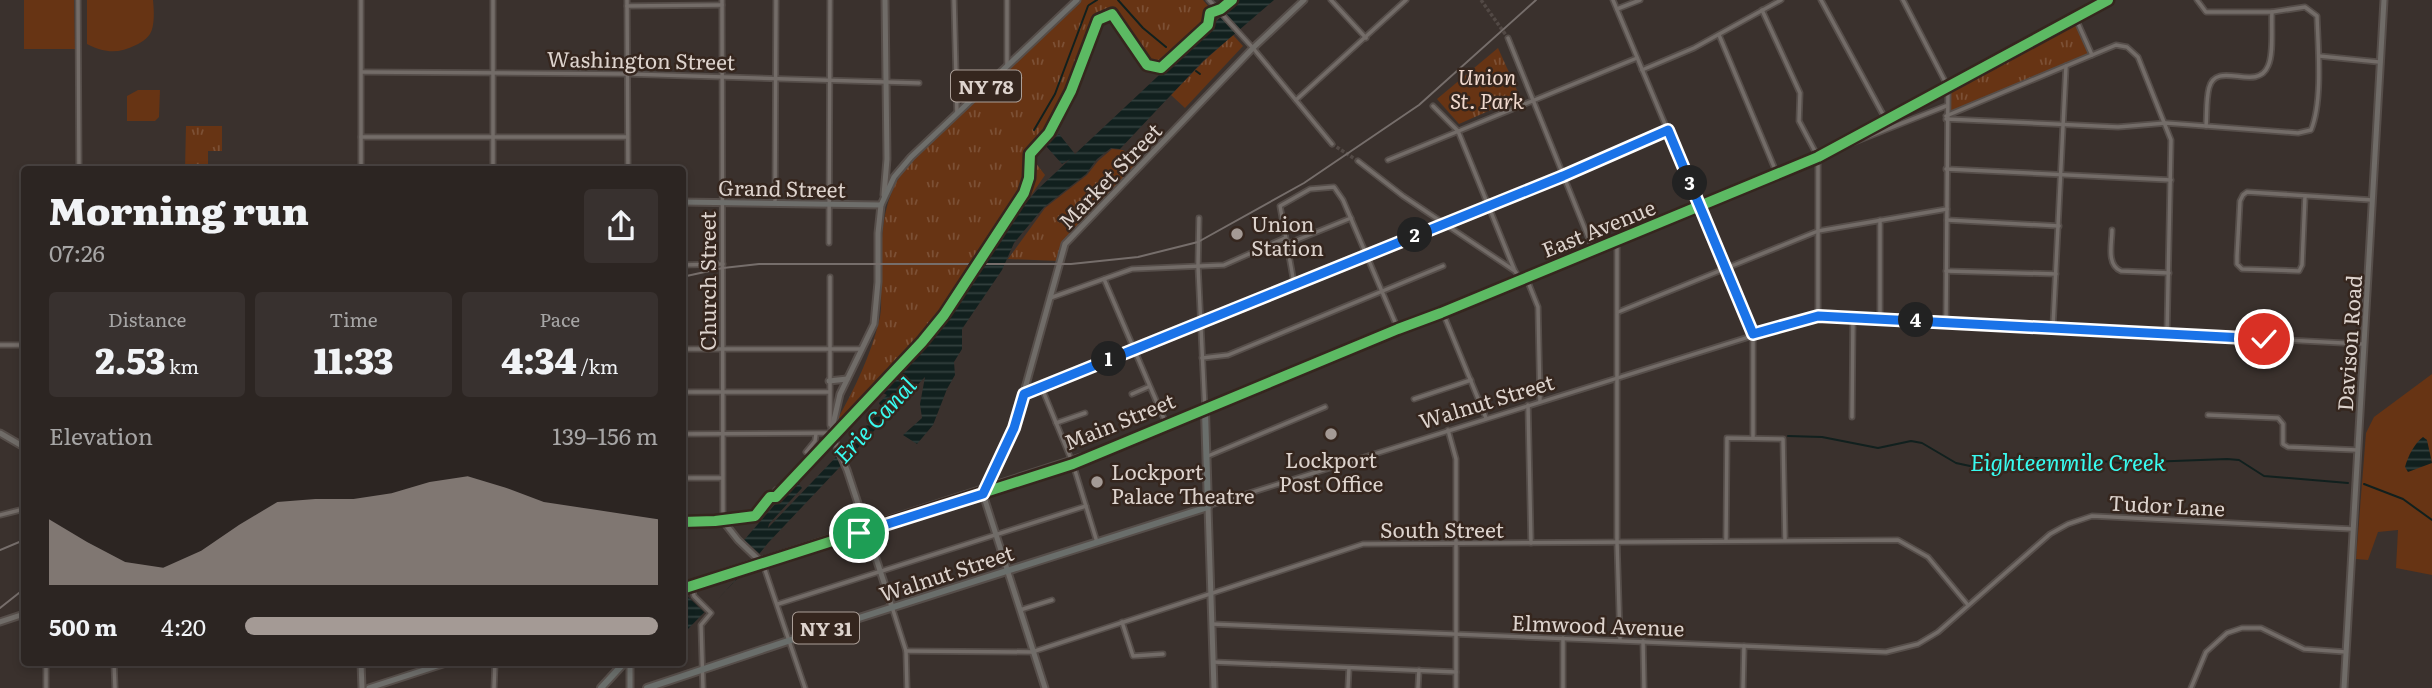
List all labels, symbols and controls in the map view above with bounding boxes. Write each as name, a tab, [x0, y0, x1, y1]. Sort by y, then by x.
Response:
street label: Washington Street	[547, 42, 736, 76]
park label: Union St. Park	[1450, 60, 1524, 115]
road number: NY 78	[951, 71, 1021, 102]
street label: Market Street	[1050, 115, 1168, 235]
pin: 3	[1672, 166, 1708, 200]
text: 3	[1684, 168, 1695, 196]
street label: Grand Street	[718, 170, 847, 204]
text: Morning run	[49, 180, 309, 237]
button: share	[584, 189, 658, 263]
street label: East Avenue	[1536, 190, 1660, 264]
place label: Union Station	[1251, 207, 1324, 262]
street label: Church Street	[691, 211, 722, 351]
pin: 2	[1398, 218, 1432, 252]
text: 2	[1409, 220, 1420, 248]
marker: Union Station	[1229, 226, 1245, 242]
text: 07:26	[49, 235, 105, 269]
street label: Davison Road	[2328, 274, 2368, 412]
pin: 4	[1898, 302, 1934, 338]
text: Distance	[108, 305, 186, 333]
text: Time	[329, 305, 378, 333]
text: Pace	[539, 305, 580, 333]
text: 4	[1910, 305, 1921, 333]
pin	[2234, 309, 2294, 369]
icon: check	[2245, 320, 2283, 358]
text: 2.53	[95, 333, 165, 385]
text: 11:33	[314, 333, 393, 385]
text: 4:34	[501, 333, 577, 385]
pin: 1	[1092, 342, 1126, 376]
text: 1	[1105, 344, 1112, 372]
text: km	[165, 352, 199, 380]
text: /km	[577, 352, 618, 380]
street label: Walnut Street	[1415, 365, 1558, 435]
water label: Erie Canal	[825, 368, 923, 470]
street label: Main Street	[1059, 383, 1180, 456]
text: Elevation	[49, 418, 153, 452]
text: 139–156 m	[552, 418, 658, 452]
marker: Lockport Post Office	[1323, 426, 1339, 442]
place label: Lockport Post Office	[1279, 443, 1383, 498]
water label: Eighteenmile Creek	[1970, 444, 2166, 478]
place label: Lockport Palace Theatre	[1111, 455, 1255, 510]
marker: Lockport Palace Theatre	[1089, 474, 1105, 490]
street label: Tudor Lane	[2108, 485, 2226, 523]
pin	[829, 503, 889, 563]
street label: South Street	[1380, 513, 1505, 544]
icon: arrive	[840, 514, 878, 552]
street label: Walnut Street	[875, 536, 1018, 608]
street label: Elmwood Avenue	[1511, 605, 1685, 643]
text: 500 m	[49, 609, 117, 643]
text: 4:20	[161, 609, 206, 643]
road number: NY 31	[793, 612, 859, 643]

